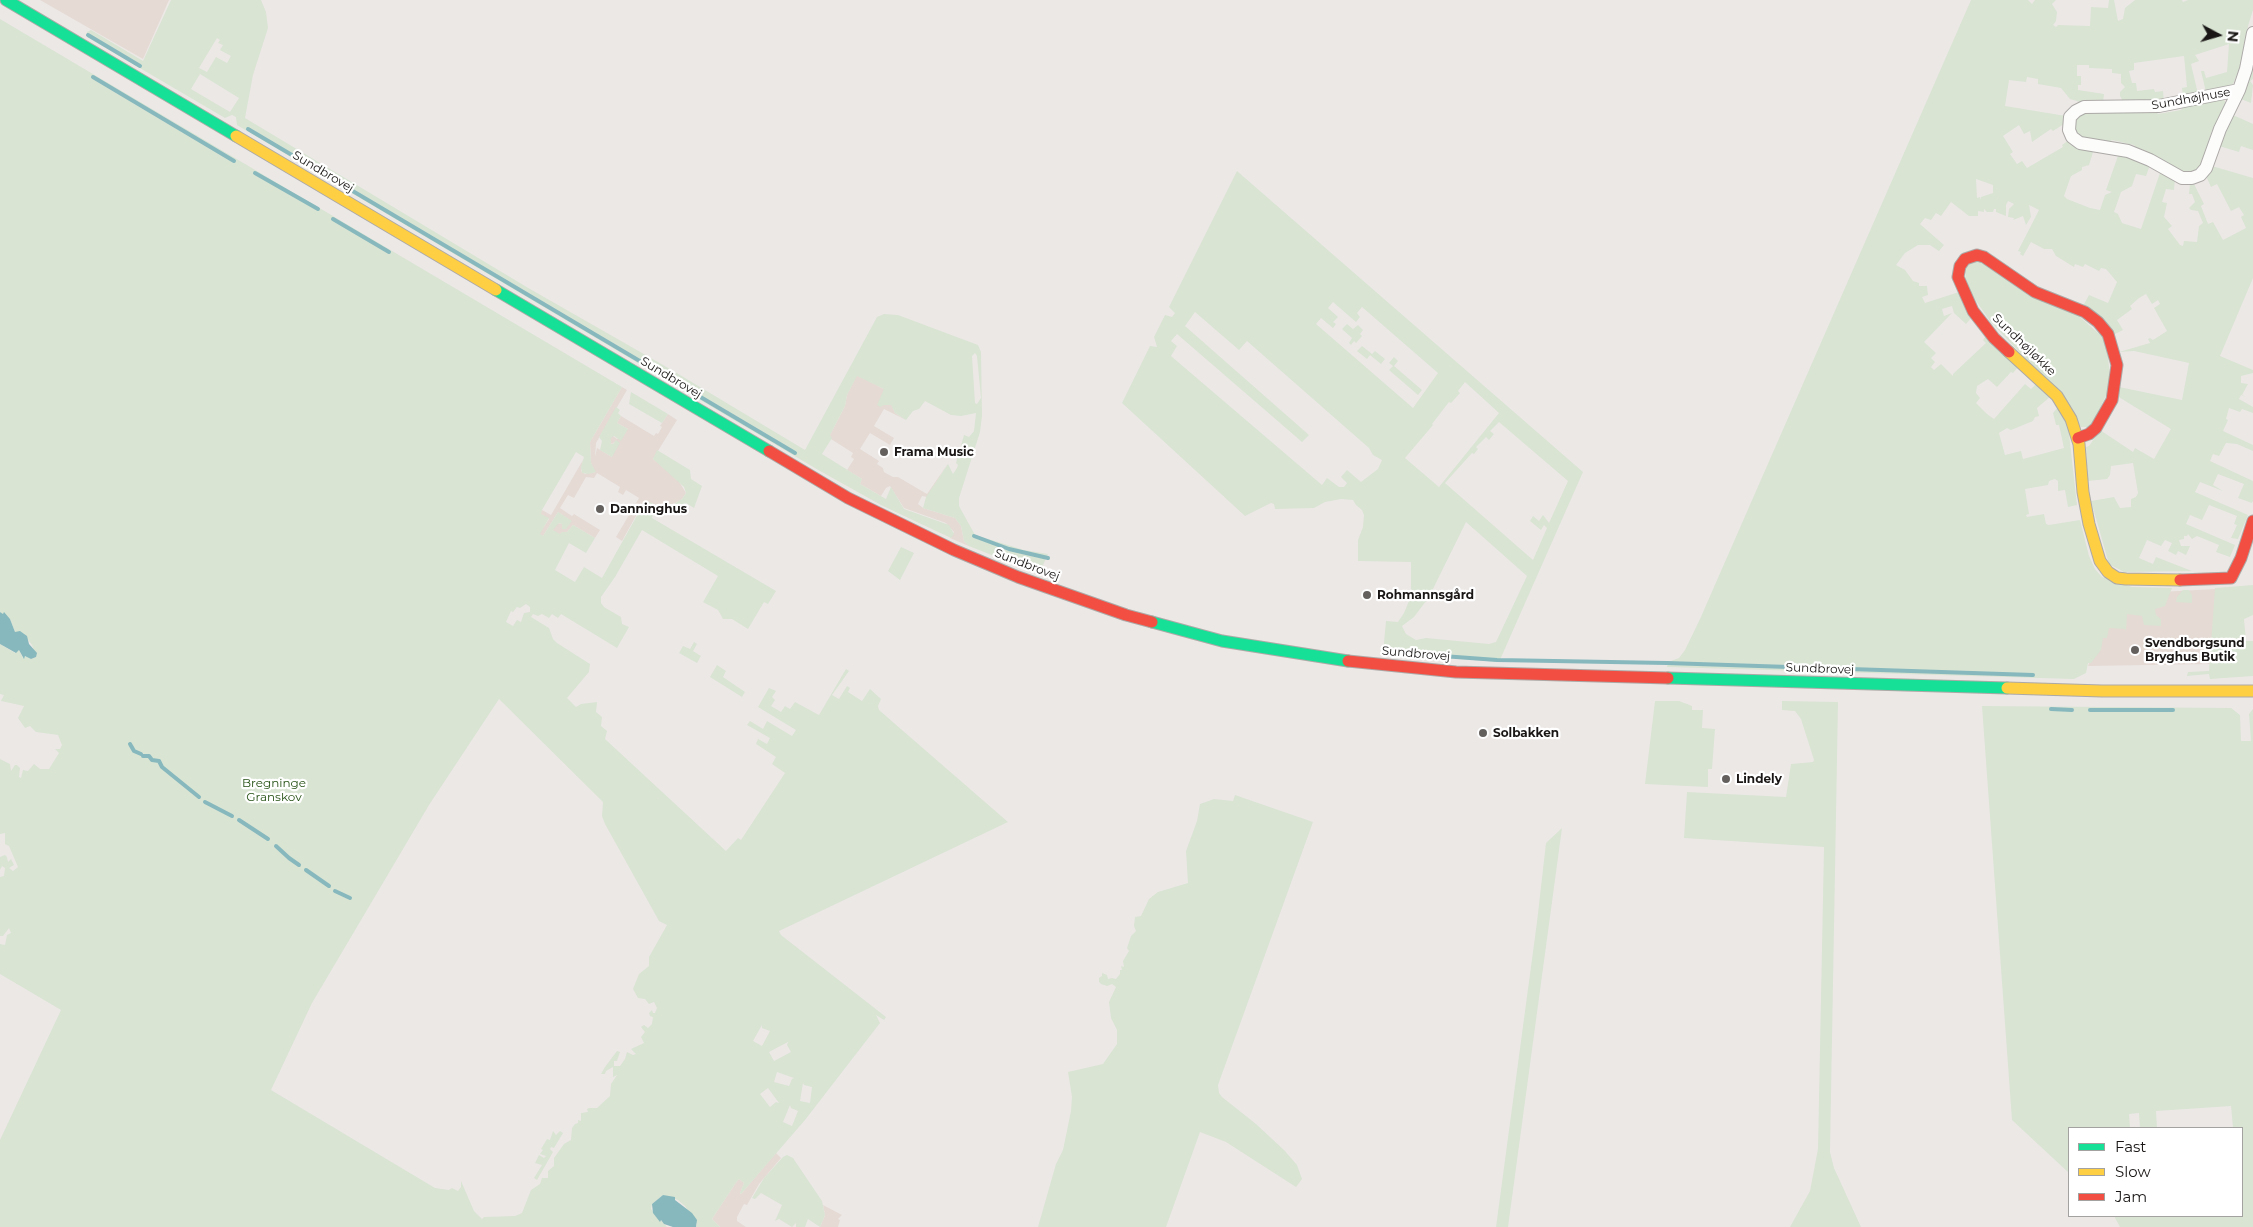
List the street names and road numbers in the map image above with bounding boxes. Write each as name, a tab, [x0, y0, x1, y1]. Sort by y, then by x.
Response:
street label: Sundhøjhuse	[2150, 85, 2232, 113]
street label: Sundbrovej	[290, 148, 356, 196]
street label: Sundhøjløkke	[1989, 311, 2059, 379]
street label: Sundbrovej	[638, 354, 704, 402]
street label: Sundbrovej	[992, 546, 1062, 584]
street label: Sundbrovej	[1381, 644, 1451, 664]
street label: Sundbrovej	[1785, 661, 1855, 677]

